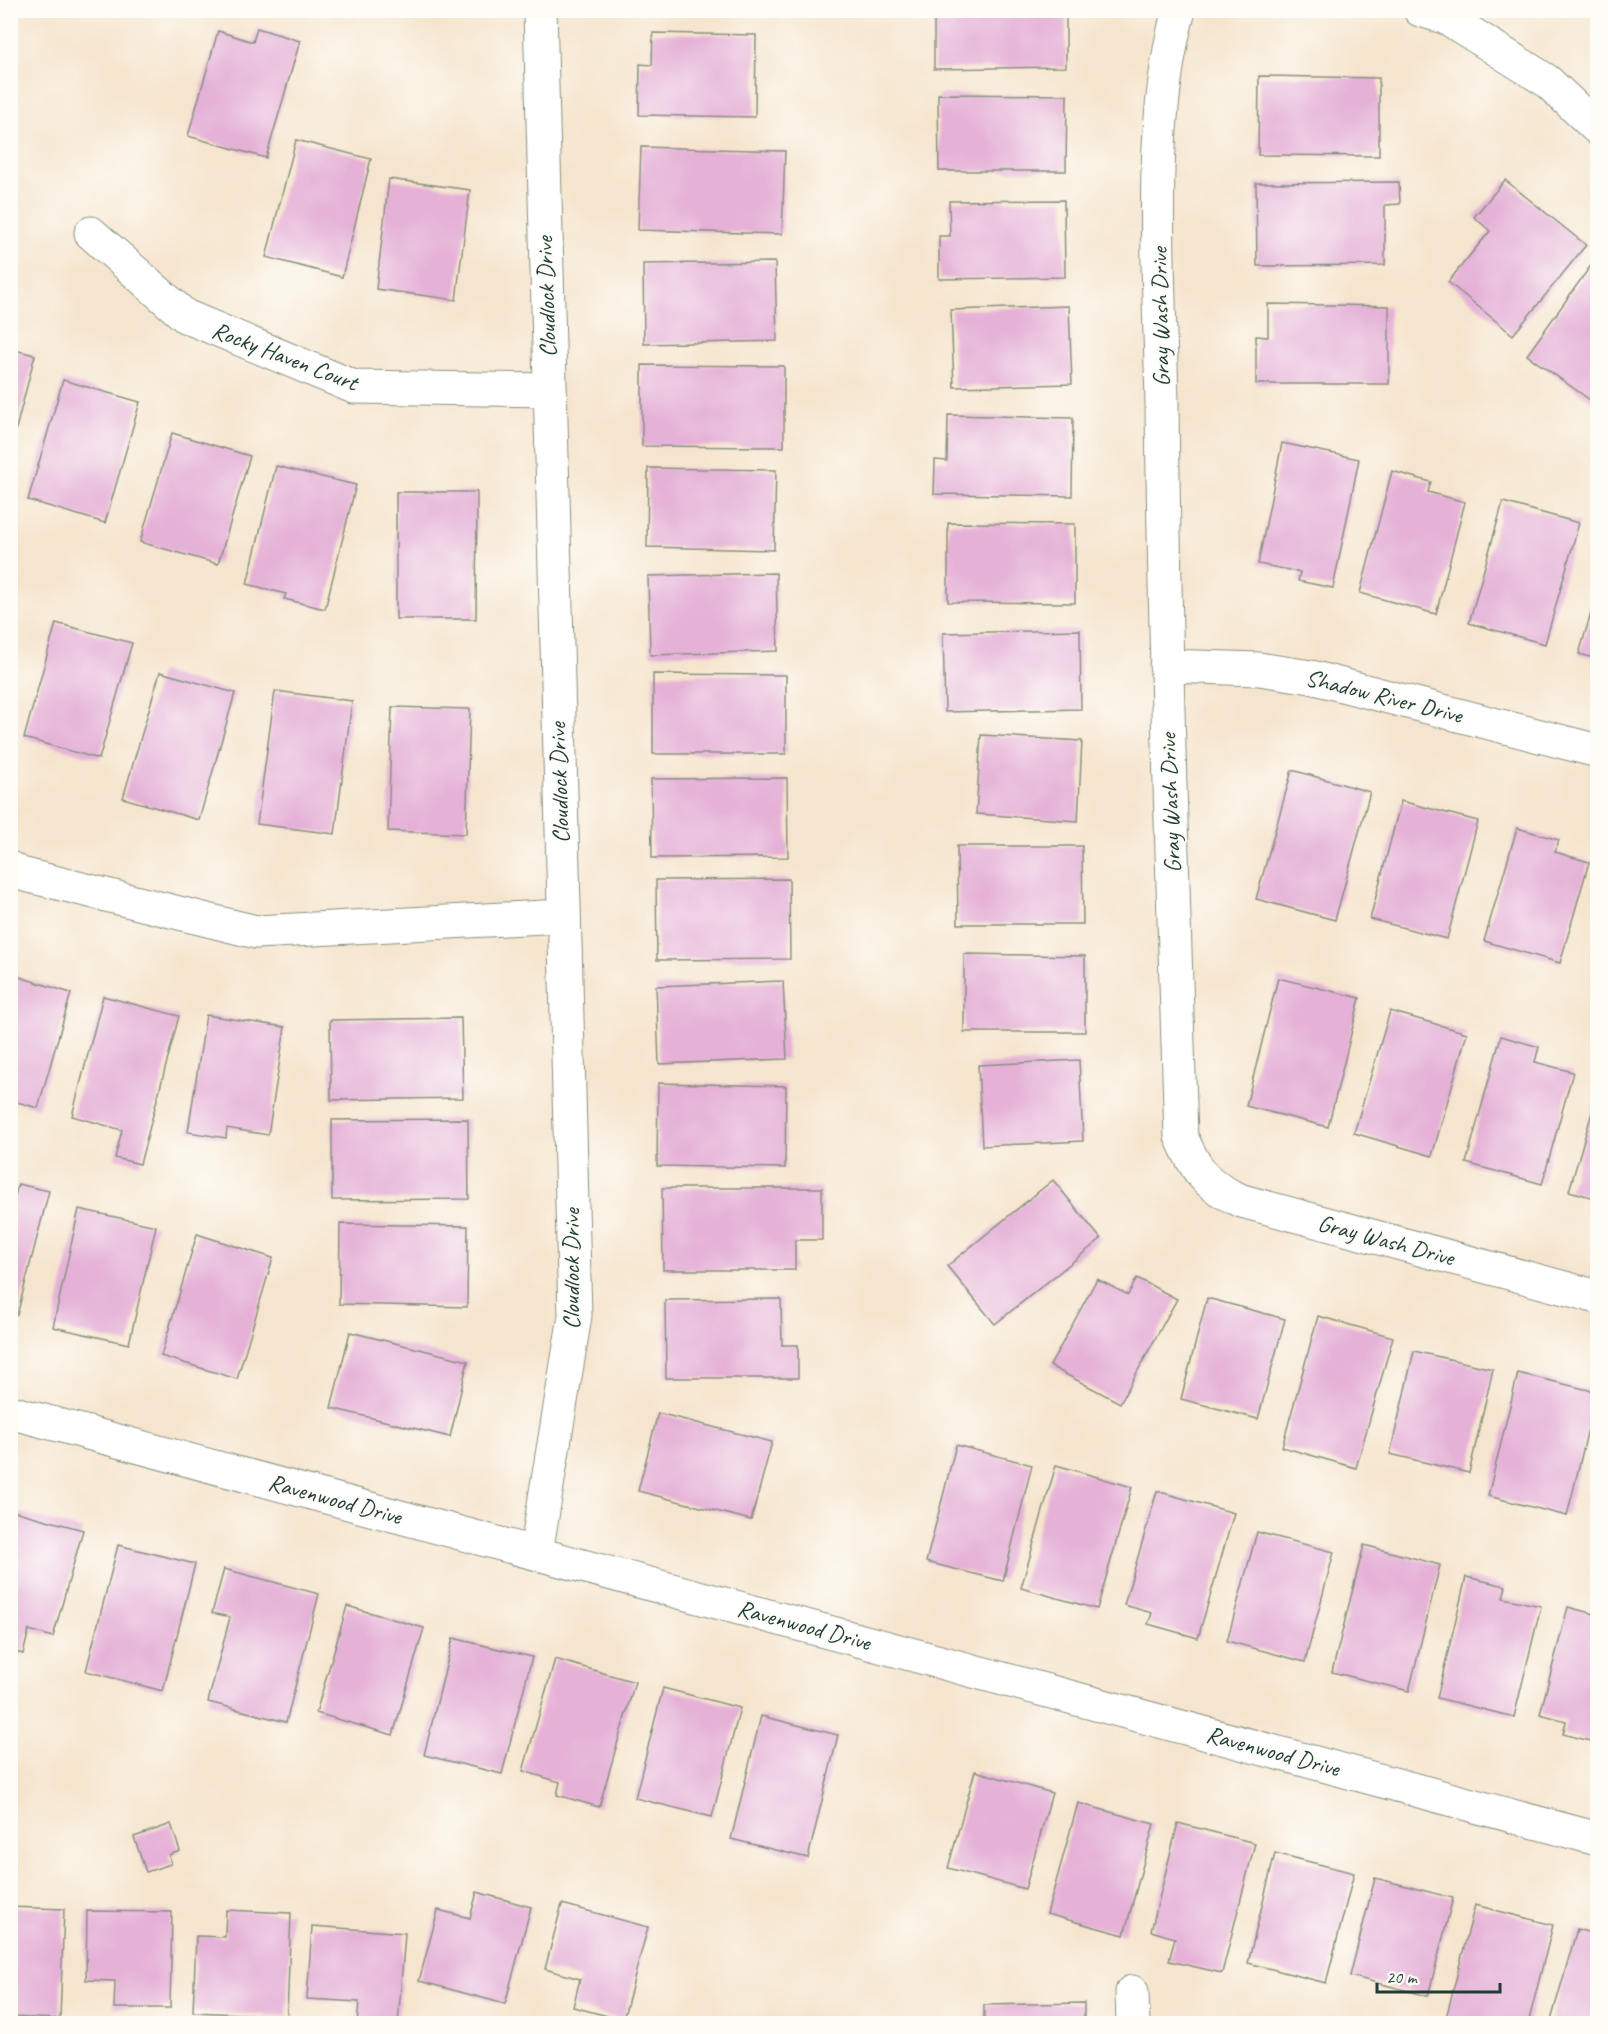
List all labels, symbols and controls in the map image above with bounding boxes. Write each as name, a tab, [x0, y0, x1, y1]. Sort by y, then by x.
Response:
street label: Cloudlock Drive	[529, 234, 563, 358]
street label: Gray Wash Drive	[1144, 245, 1176, 387]
street label: Rocky Haven Court	[208, 315, 364, 398]
street label: Shadow River Drive	[1303, 662, 1467, 730]
street label: Cloudlock Drive	[542, 720, 576, 844]
street label: Gray Wash Drive	[1152, 731, 1187, 873]
street label: Cloudlock Drive	[556, 1206, 586, 1329]
street label: Gray Wash Drive	[1315, 1207, 1459, 1273]
street label: Ravenwood Drive	[265, 1467, 407, 1532]
street label: Ravenwood Drive	[734, 1593, 876, 1658]
street label: Ravenwood Drive	[1203, 1719, 1345, 1784]
scale bar	[1377, 1956, 1500, 1994]
text: 20 m	[1386, 1966, 1419, 1988]

